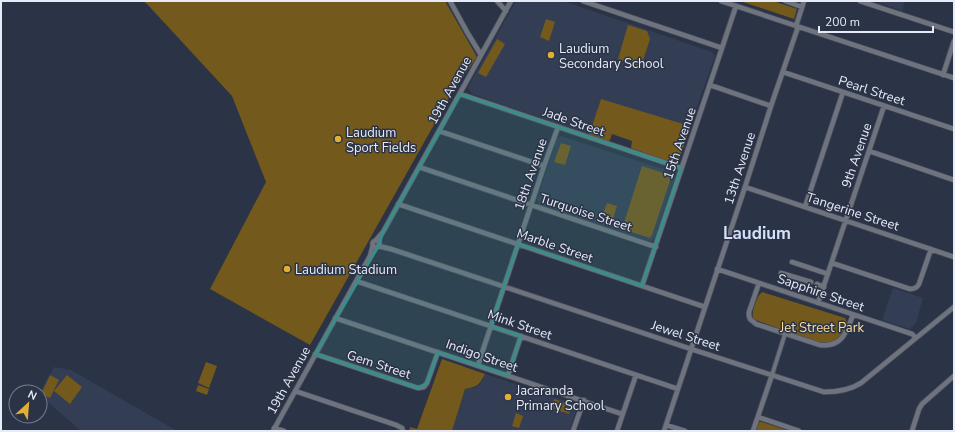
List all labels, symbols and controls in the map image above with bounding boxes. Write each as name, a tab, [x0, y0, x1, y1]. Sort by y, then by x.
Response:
scale bar	[819, 8, 933, 34]
text: 200 m	[825, 14, 860, 30]
place label: Laudium Secondary School	[559, 40, 664, 73]
marker: Laudium Secondary School	[546, 50, 556, 60]
street label: 19th Avenue	[424, 53, 476, 128]
street label: Pearl Street	[836, 72, 908, 110]
street label: Jade Street	[539, 103, 607, 141]
street label: 15th Avenue	[659, 105, 701, 182]
street label: 9th Avenue	[837, 120, 876, 190]
place label: Laudium Sport Fields	[346, 124, 416, 157]
street label: 13th Avenue	[720, 130, 760, 207]
marker: Laudium Sport Fields	[333, 134, 343, 144]
street label: 18th Avenue	[510, 136, 552, 213]
street label: Tangerine Street	[804, 188, 902, 236]
street label: Turquoise Street	[537, 190, 634, 236]
district label: Laudium	[723, 222, 791, 245]
street label: Marble Street	[514, 224, 596, 268]
place label: Laudium Stadium	[295, 261, 397, 279]
marker: Laudium Stadium	[282, 264, 292, 274]
street label: Sapphire Street	[775, 270, 867, 316]
street label: Mink Street	[485, 306, 555, 344]
street label: Jewel Street	[648, 316, 723, 356]
park label: Jet Street Park	[779, 319, 864, 337]
street label: Indigo Street	[443, 335, 520, 377]
street label: 19th Avenue	[263, 343, 315, 418]
street label: Gem Street	[344, 346, 413, 384]
place label: Jacaranda Primary School	[515, 382, 605, 415]
north arrow	[8, 384, 48, 424]
text: N	[25, 387, 39, 404]
marker: Jacaranda Primary School	[503, 392, 513, 402]

